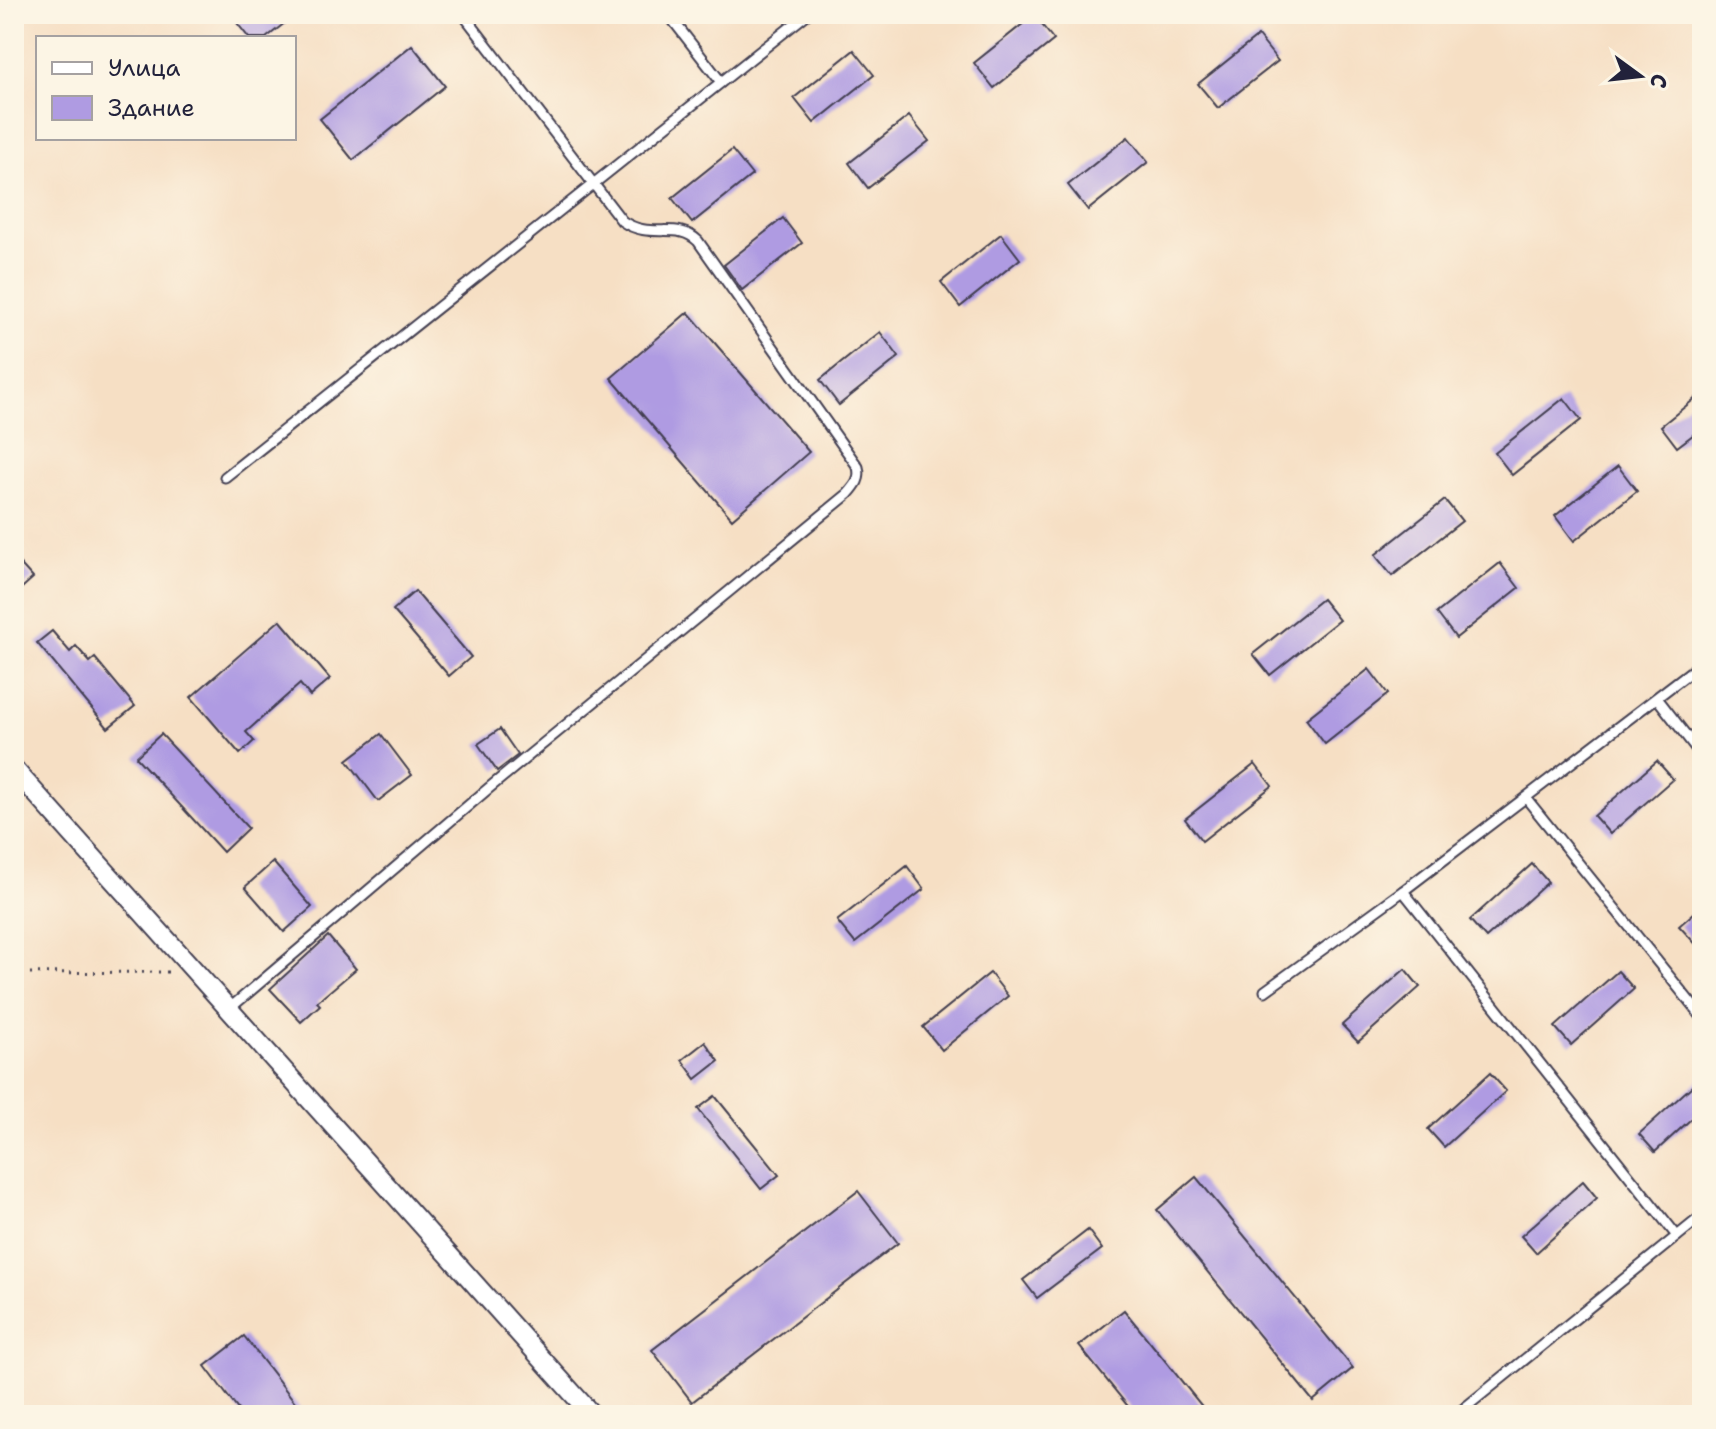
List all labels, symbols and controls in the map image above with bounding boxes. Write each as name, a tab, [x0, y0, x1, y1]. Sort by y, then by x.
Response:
legend	[36, 36, 296, 140]
north arrow	[1600, 36, 1680, 116]
text: Улица	[108, 52, 181, 84]
text: С	[1643, 71, 1675, 91]
text: Здание	[108, 92, 195, 124]

